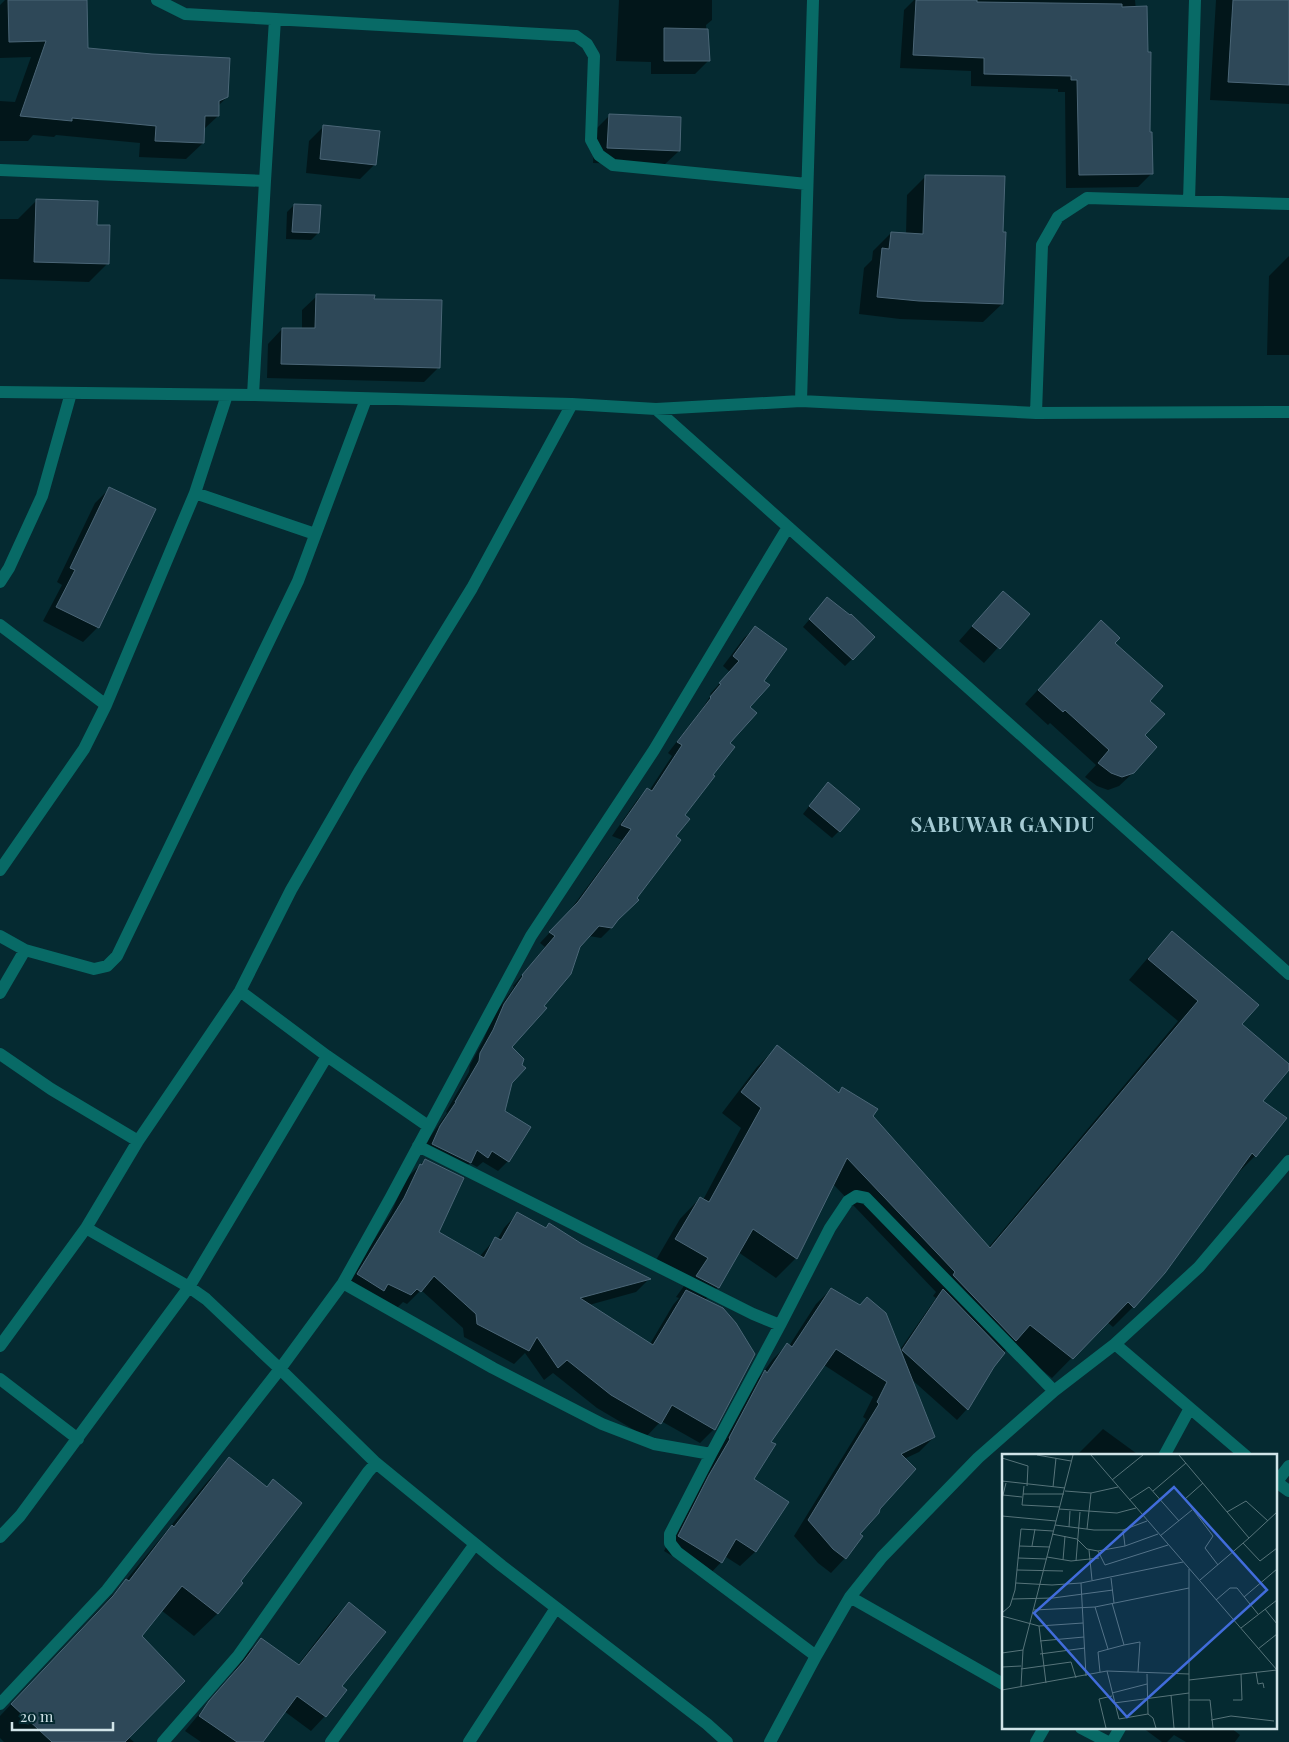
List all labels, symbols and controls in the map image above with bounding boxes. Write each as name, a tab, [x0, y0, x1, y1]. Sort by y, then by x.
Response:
district label: SABUWAR GANDU	[911, 810, 1095, 837]
inset map	[1002, 1454, 1276, 1730]
scale bar	[12, 1700, 114, 1732]
text: 20 m	[20, 1706, 54, 1726]

